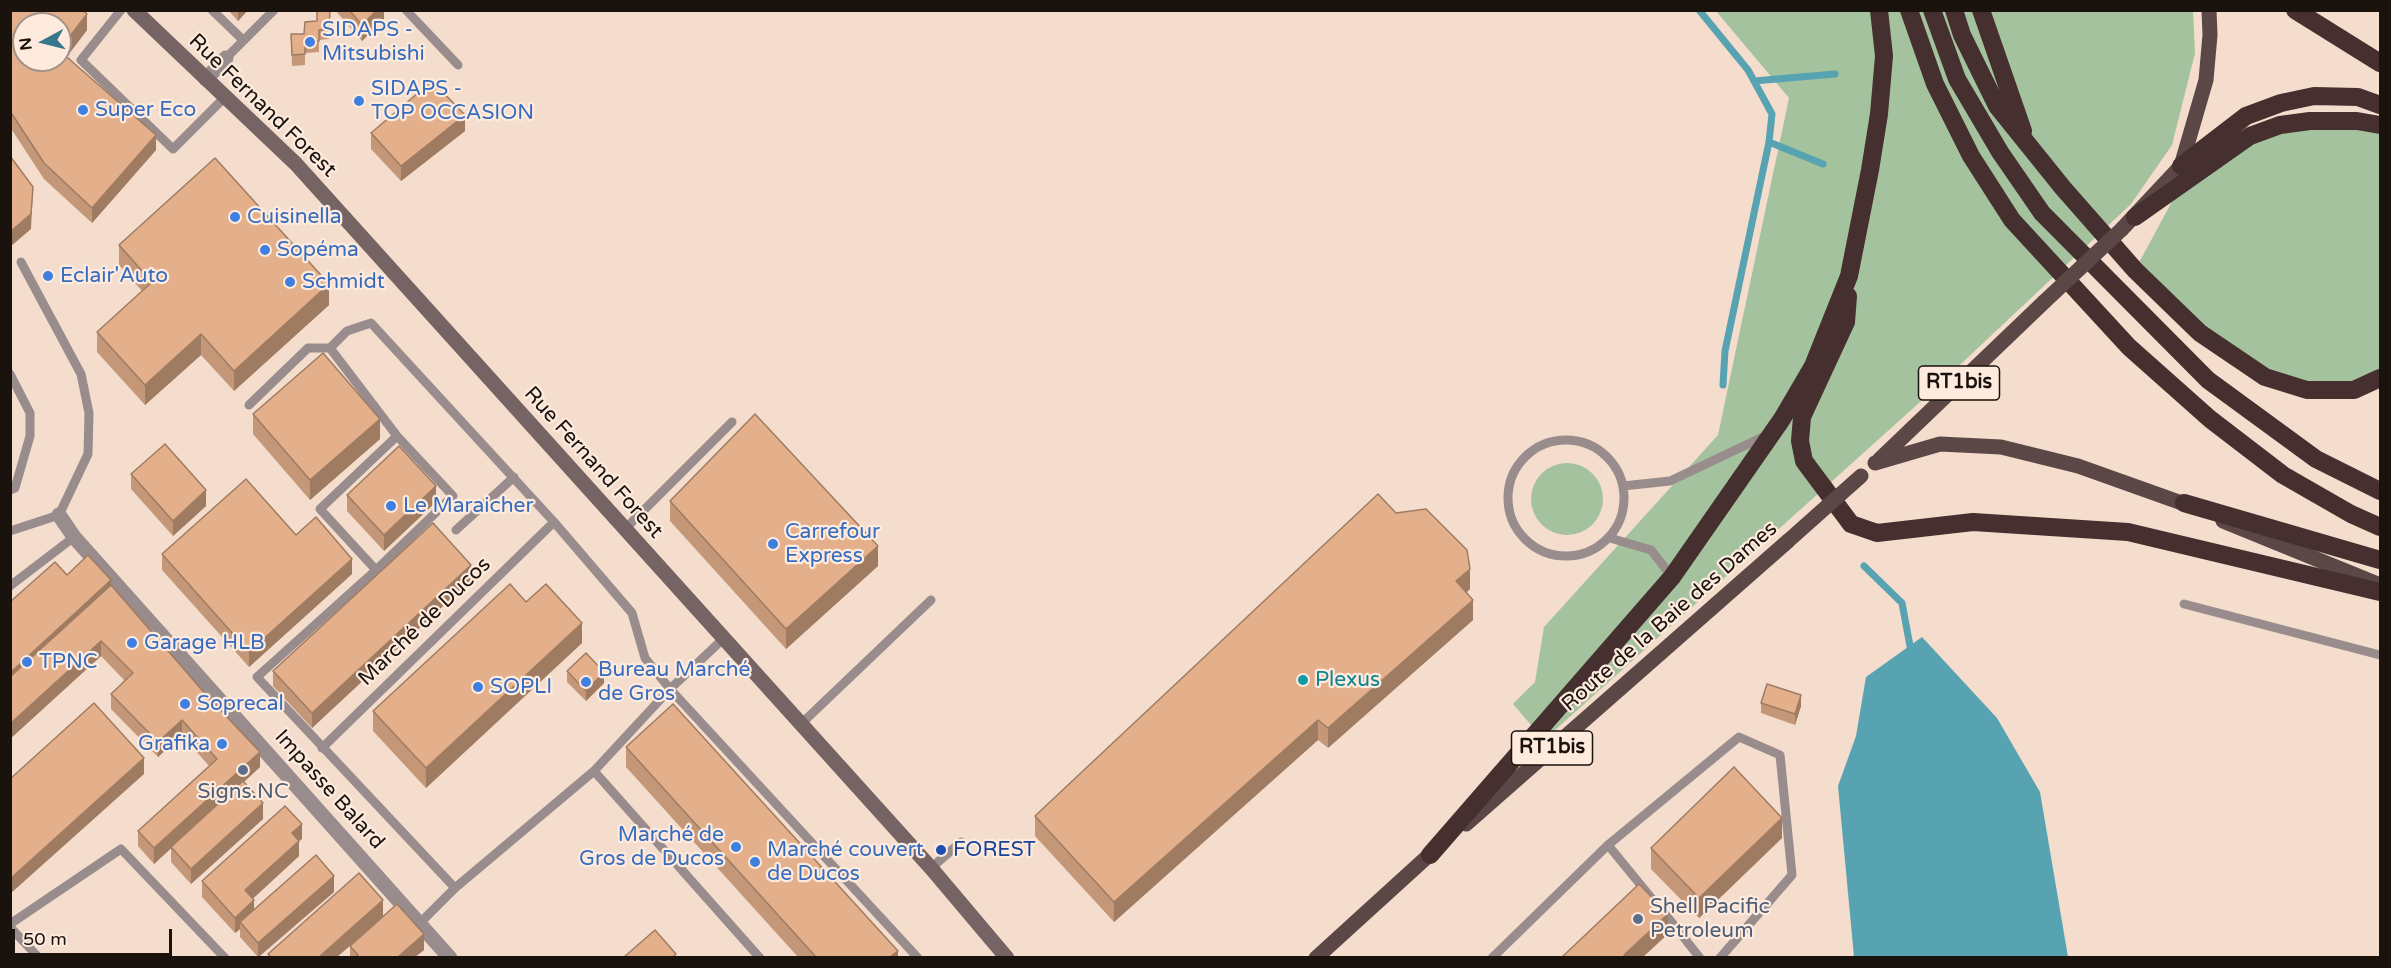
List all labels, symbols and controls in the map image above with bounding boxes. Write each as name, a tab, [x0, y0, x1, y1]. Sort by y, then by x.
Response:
north arrow	[12, 12, 72, 72]
place label: SIDAPS - Mitsubishi	[322, 17, 425, 67]
street label: Rue Fernand Forest	[183, 29, 341, 183]
marker: SIDAPS - Mitsubishi	[303, 35, 317, 49]
text: N	[15, 36, 37, 52]
place label: SIDAPS - TOP OCCASION	[371, 76, 534, 126]
marker: SIDAPS - TOP OCCASION	[352, 94, 366, 108]
place label: Super Eco	[95, 97, 196, 123]
marker: Super Eco	[76, 103, 90, 117]
place label: Cuisinella	[247, 204, 342, 230]
marker: Cuisinella	[228, 210, 242, 224]
place label: Sopéma	[277, 237, 359, 263]
marker: Sopéma	[258, 243, 272, 257]
place label: Eclair'Auto	[60, 263, 168, 289]
marker: Eclair'Auto	[41, 269, 55, 283]
place label: Schmidt	[302, 269, 385, 295]
marker: Schmidt	[283, 275, 297, 289]
road number: RT1bis	[1918, 366, 2000, 400]
street label: Rue Fernand Forest	[518, 382, 668, 544]
place label: Le Maraicher	[403, 493, 534, 519]
marker: Le Maraicher	[384, 499, 398, 513]
street label: Route de la Baie des Dames	[1557, 517, 1783, 717]
place label: Carrefour Express	[785, 519, 880, 569]
marker: Carrefour Express	[766, 537, 780, 551]
street label: Marché de Ducos	[354, 552, 496, 692]
place label: Garage HLB	[144, 630, 265, 656]
marker: Garage HLB	[125, 636, 139, 650]
place label: TPNC	[39, 649, 97, 675]
marker: TPNC	[20, 655, 34, 669]
place label: Bureau Marché de Gros	[598, 657, 750, 707]
place label: Plexus	[1315, 667, 1380, 693]
marker: Plexus	[1296, 673, 1310, 687]
place label: SOPLI	[490, 674, 552, 700]
marker: Bureau Marché de Gros	[579, 675, 593, 689]
marker: SOPLI	[471, 680, 485, 694]
place label: Soprecal	[197, 691, 284, 717]
marker: Soprecal	[178, 697, 192, 711]
street label: Impasse Balard	[269, 725, 389, 855]
place label: Grafika	[138, 731, 210, 757]
road number: RT1bis	[1512, 731, 1592, 765]
marker: Grafika	[215, 737, 229, 751]
marker: Signs.NC	[236, 763, 250, 777]
place label: Signs.NC	[197, 779, 289, 805]
place label: Marché de Gros de Ducos	[579, 822, 724, 872]
place label: Marché couvert de Ducos	[767, 837, 924, 887]
place label: FOREST	[953, 837, 1036, 863]
marker: Marché de Gros de Ducos	[729, 840, 743, 854]
marker: FOREST	[934, 843, 948, 857]
marker: Marché couvert de Ducos	[748, 855, 762, 869]
place label: Shell Pacific Petroleum	[1650, 894, 1770, 944]
marker: Shell Pacific Petroleum	[1631, 912, 1645, 926]
scale bar	[15, 917, 176, 955]
text: 50 m	[23, 928, 67, 950]

